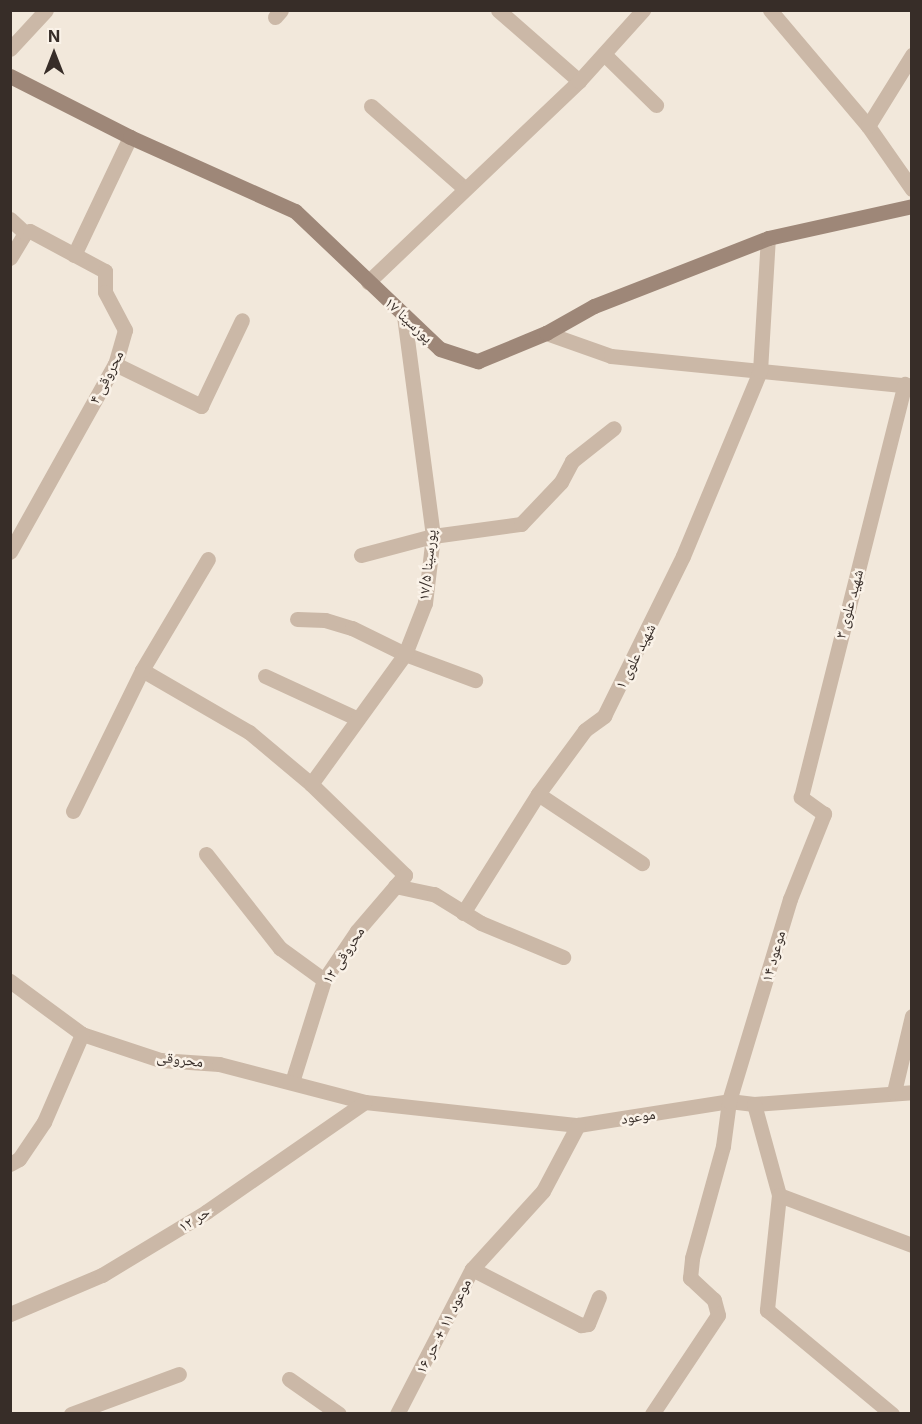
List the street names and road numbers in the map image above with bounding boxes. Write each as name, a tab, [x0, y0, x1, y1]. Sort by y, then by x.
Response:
street label: پورسینا ۱۷	[381, 293, 437, 347]
street label: محروقی ۴	[85, 347, 127, 407]
street label: پورسینا ۱۷/۵	[414, 529, 440, 601]
street label: شهید علوی ۳	[831, 567, 867, 641]
street label: شهید علوی ۱	[611, 620, 659, 692]
street label: محروقی ۱۲	[318, 923, 368, 987]
street label: موعود ۱۴	[757, 928, 789, 984]
street label: محروقی	[156, 1047, 204, 1071]
street label: موعود	[619, 1104, 657, 1128]
street label: حر ۱۲	[175, 1203, 213, 1235]
street label: موعود ۱۱ + حر ۱۶	[411, 1276, 475, 1376]

